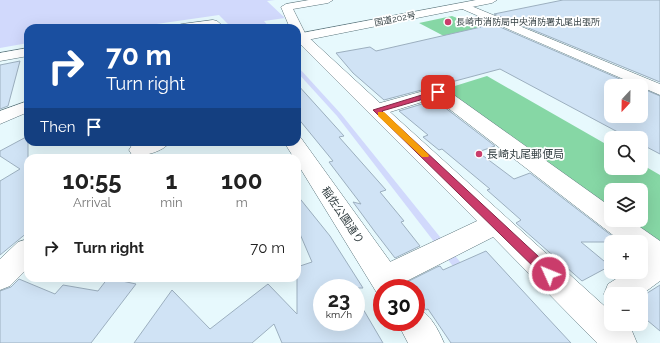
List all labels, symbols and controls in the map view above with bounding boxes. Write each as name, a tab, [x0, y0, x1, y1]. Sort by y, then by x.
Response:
street label: 国道202号	[373, 10, 417, 28]
marker: 長崎市消防局中央消防署丸尾出張所	[443, 17, 453, 27]
place label: 長崎市消防局中央消防署丸尾出張所	[456, 17, 600, 27]
text: 70 m	[106, 39, 172, 72]
icon: right	[40, 40, 92, 92]
text: Turn right	[106, 73, 185, 94]
pin	[421, 75, 455, 109]
north arrow	[604, 79, 648, 123]
map controls	[604, 79, 648, 331]
icon: arrive	[427, 81, 449, 103]
icon: arrive	[83, 116, 105, 138]
text: Then	[40, 118, 75, 136]
button: search	[604, 131, 648, 175]
place label: 長崎丸尾郵便局	[487, 148, 564, 161]
marker: 長崎丸尾郵便局	[474, 149, 484, 159]
text: 10:55	[63, 166, 122, 195]
text: 1	[165, 166, 177, 195]
text: 100	[221, 166, 262, 195]
button: layers	[604, 183, 648, 227]
street label: 稲佐公園通り	[319, 184, 366, 246]
text: Arrival	[73, 195, 111, 210]
text: min	[160, 195, 183, 210]
text: m	[236, 195, 248, 210]
button: +	[604, 235, 648, 279]
icon: right	[40, 237, 62, 259]
text: Turn right	[74, 239, 144, 257]
text: 70 m	[250, 239, 285, 257]
position arrow	[528, 253, 570, 295]
speed limit sign: 30	[373, 279, 425, 331]
button: −	[604, 287, 648, 331]
text: 23	[328, 288, 350, 312]
text: km/h	[326, 309, 352, 320]

